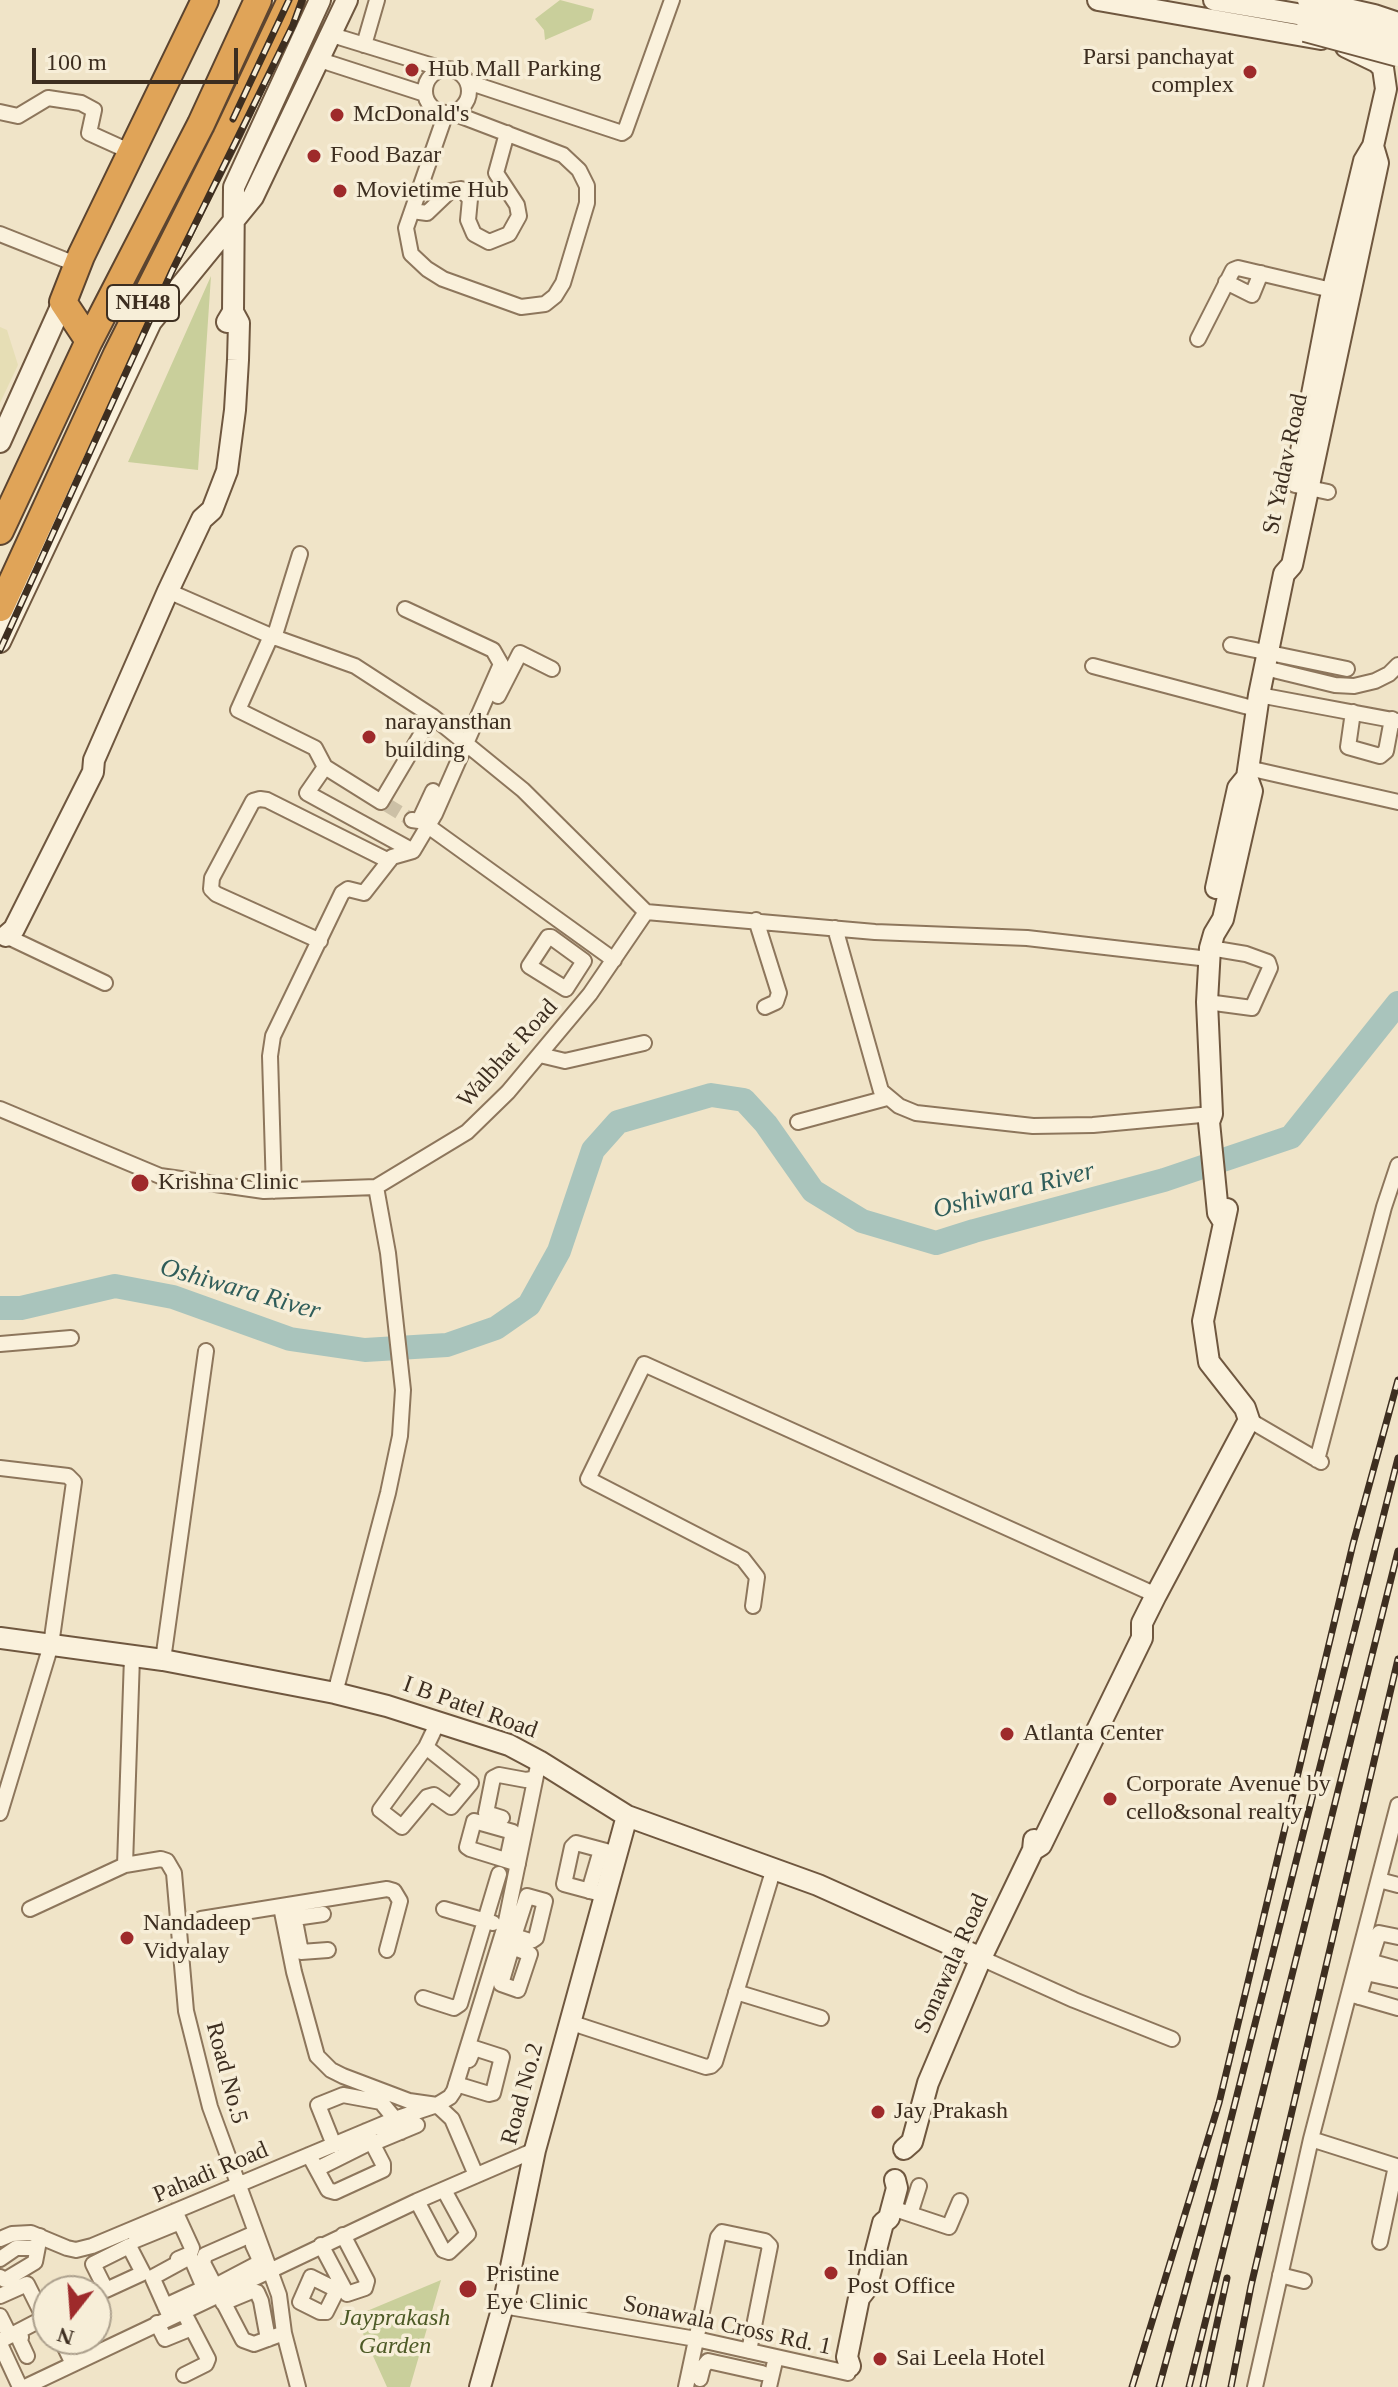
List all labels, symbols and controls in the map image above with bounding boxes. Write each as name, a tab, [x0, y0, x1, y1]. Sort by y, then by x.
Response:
scale bar	[36, 32, 242, 82]
place label: Parsi panchayat complex	[1083, 44, 1234, 100]
text: 100 m	[46, 49, 107, 75]
place label: Hub Mall Parking	[428, 56, 601, 84]
marker: Hub Mall Parking	[403, 61, 421, 79]
marker: Parsi panchayat complex	[1241, 63, 1259, 81]
place label: McDonald's	[353, 101, 469, 129]
marker: McDonald's	[328, 106, 346, 124]
place label: Food Bazar	[330, 142, 441, 170]
marker: Food Bazar	[305, 147, 323, 165]
place label: Movietime Hub	[356, 177, 509, 205]
marker: Movietime Hub	[331, 182, 349, 200]
road number: NH48	[107, 285, 179, 321]
street label: St Yadav Road	[1257, 391, 1315, 537]
place label: narayansthan building	[385, 709, 512, 765]
marker: narayansthan building	[360, 728, 378, 746]
street label: Walbhat Road	[452, 994, 564, 1114]
water label: Oshiwara River	[930, 1156, 1098, 1226]
place label: Krishna Clinic	[158, 1169, 299, 1197]
marker: Krishna Clinic	[129, 1172, 151, 1194]
water label: Oshiwara River	[156, 1252, 324, 1328]
street label: I B Patel Road	[399, 1670, 541, 1746]
place label: Atlanta Center	[1023, 1720, 1164, 1748]
marker: Atlanta Center	[998, 1725, 1016, 1743]
place label: Corporate Avenue by cello&sonal realty	[1126, 1771, 1331, 1827]
marker: Corporate Avenue by cello&sonal realty	[1101, 1790, 1119, 1808]
street label: Sonawala Road	[908, 1890, 996, 2038]
place label: Nandadeep Vidyalay	[143, 1910, 251, 1966]
marker: Nandadeep Vidyalay	[118, 1929, 136, 1947]
street label: Road No.5	[199, 2019, 253, 2127]
street label: Road No.2	[496, 2040, 550, 2148]
place label: Jay Prakash	[894, 2098, 1008, 2126]
marker: Jay Prakash	[869, 2103, 887, 2121]
street label: Pahadi Road	[149, 2136, 273, 2210]
place label: Indian Post Office	[847, 2245, 955, 2301]
place label: Pristine Eye Clinic	[486, 2261, 588, 2317]
marker: Indian Post Office	[822, 2264, 840, 2282]
north arrow	[32, 2275, 112, 2355]
marker: Pristine Eye Clinic	[457, 2278, 479, 2300]
street label: Sonawala Cross Rd. 1	[620, 2290, 834, 2362]
park label: Jayprakash Garden	[340, 2305, 450, 2361]
text: N	[54, 2322, 77, 2351]
place label: Sai Leela Hotel	[896, 2345, 1045, 2373]
marker: Sai Leela Hotel	[871, 2350, 889, 2368]

